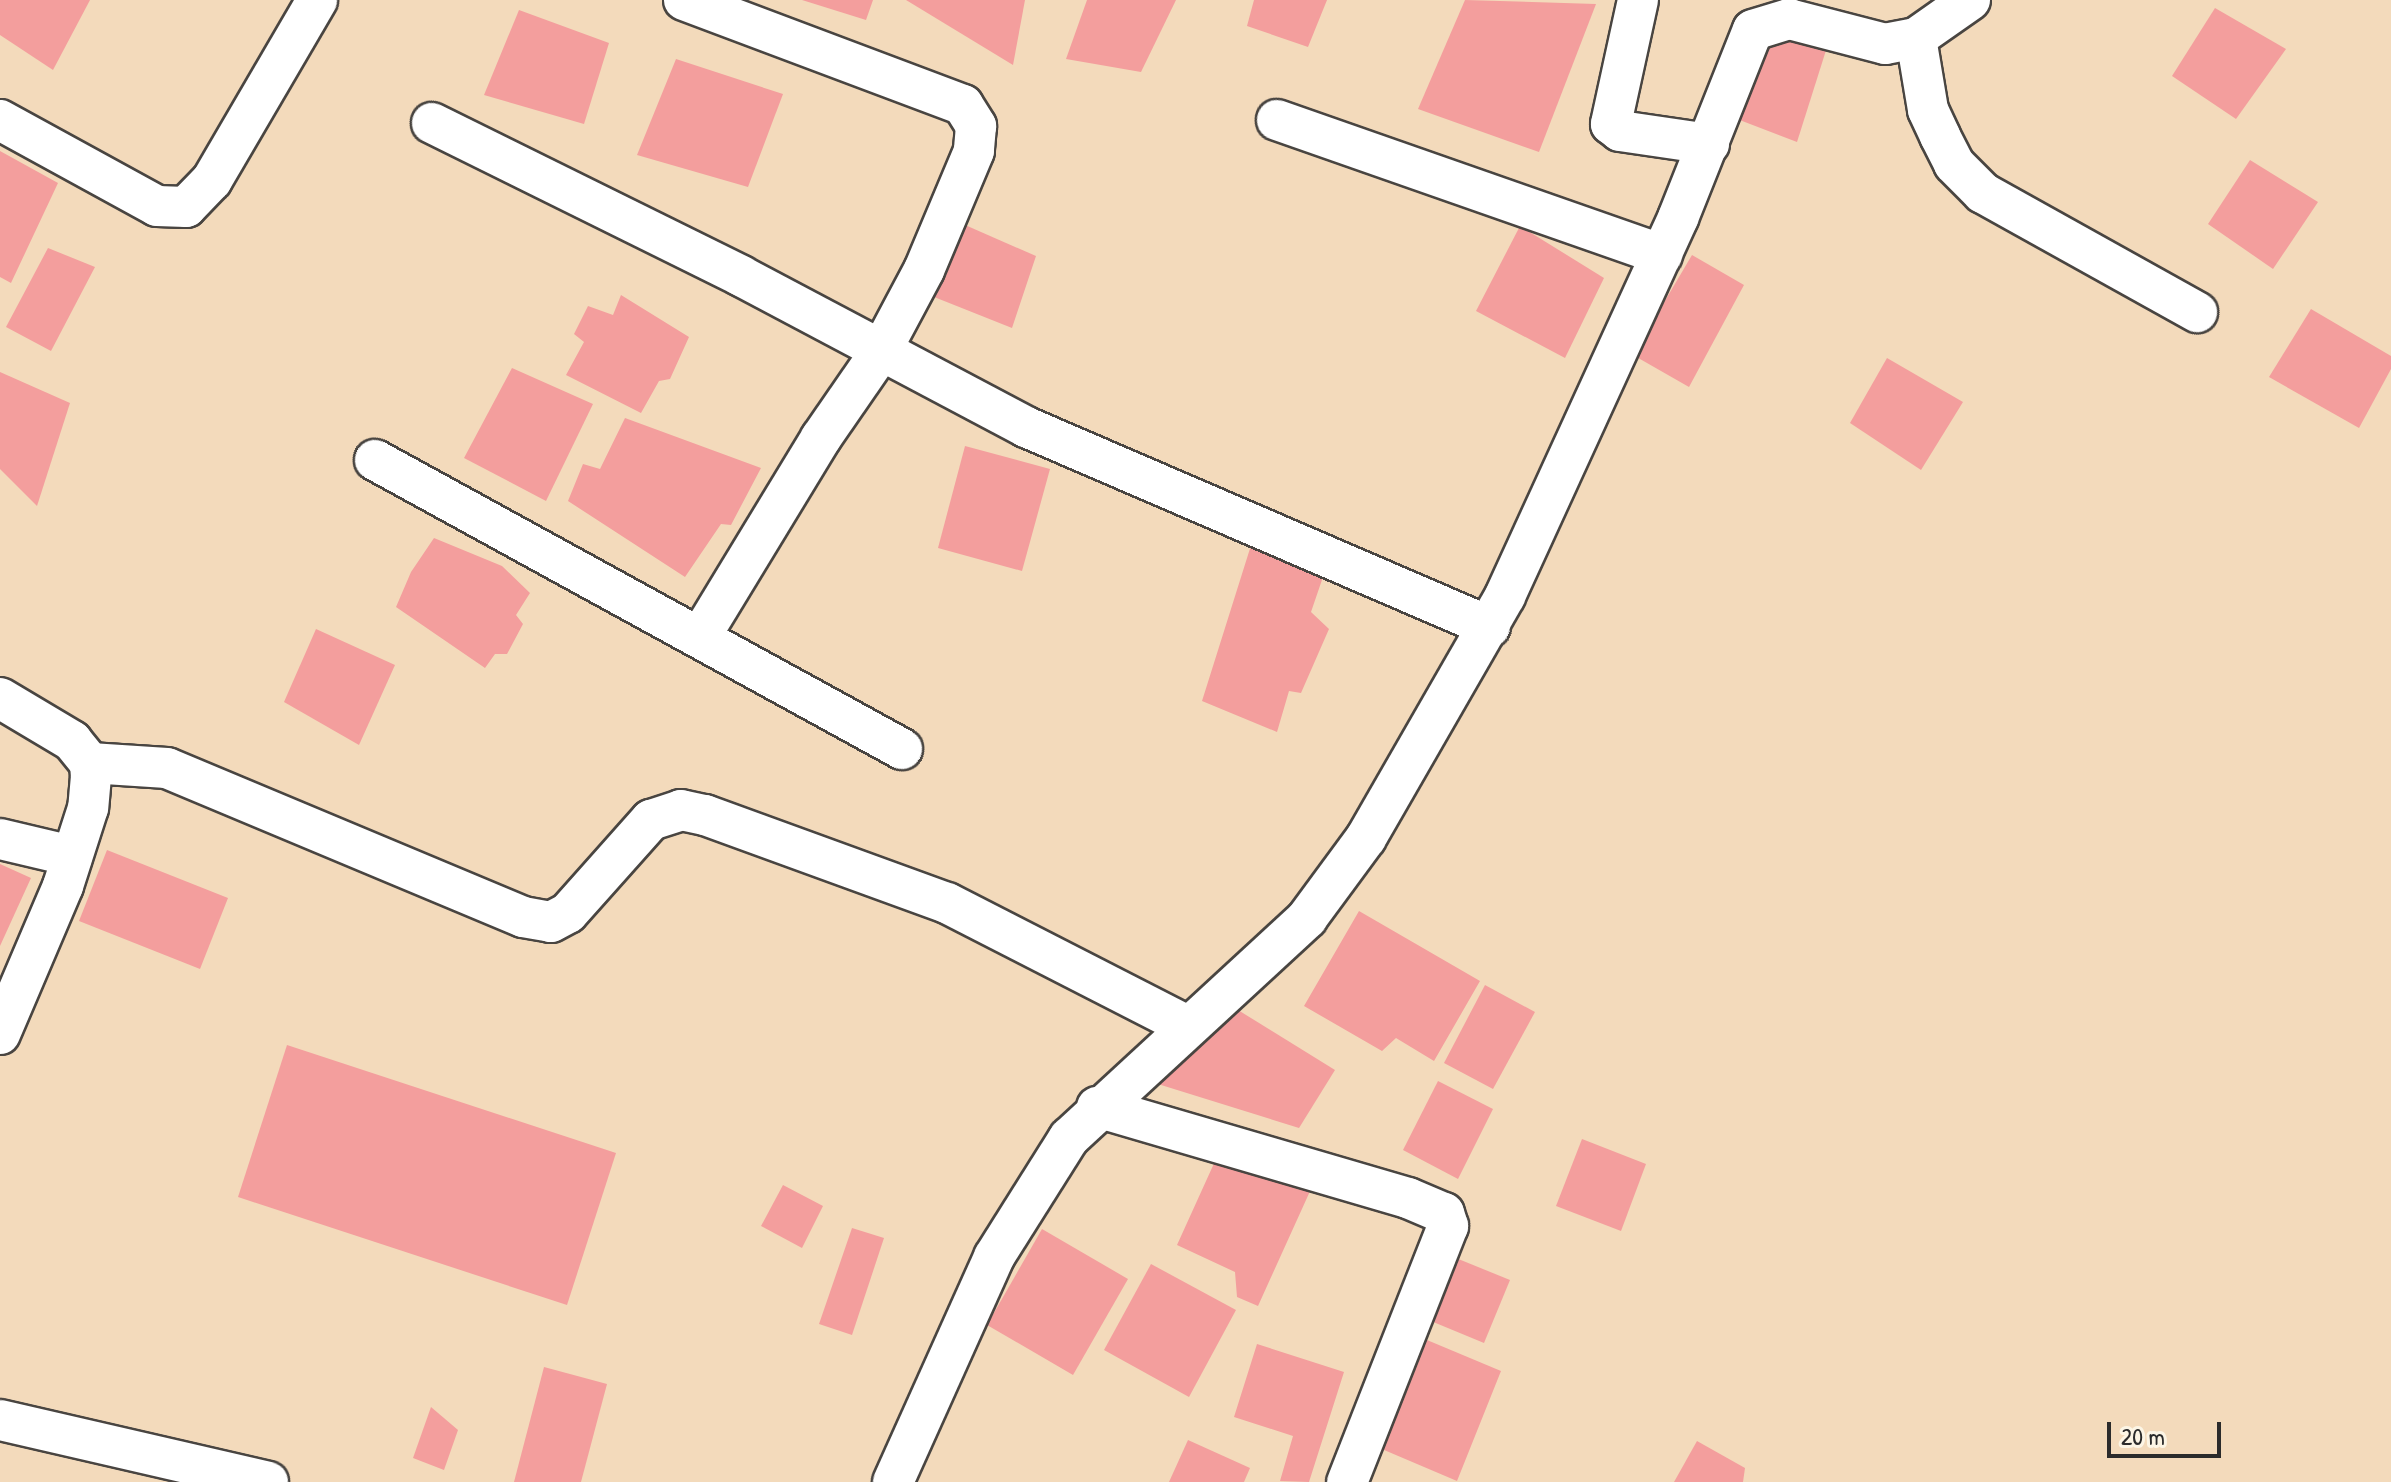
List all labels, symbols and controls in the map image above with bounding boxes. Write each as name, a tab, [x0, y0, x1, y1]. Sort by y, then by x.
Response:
scale bar	[2111, 1406, 2225, 1456]
text: 20 m	[2121, 1420, 2165, 1452]

